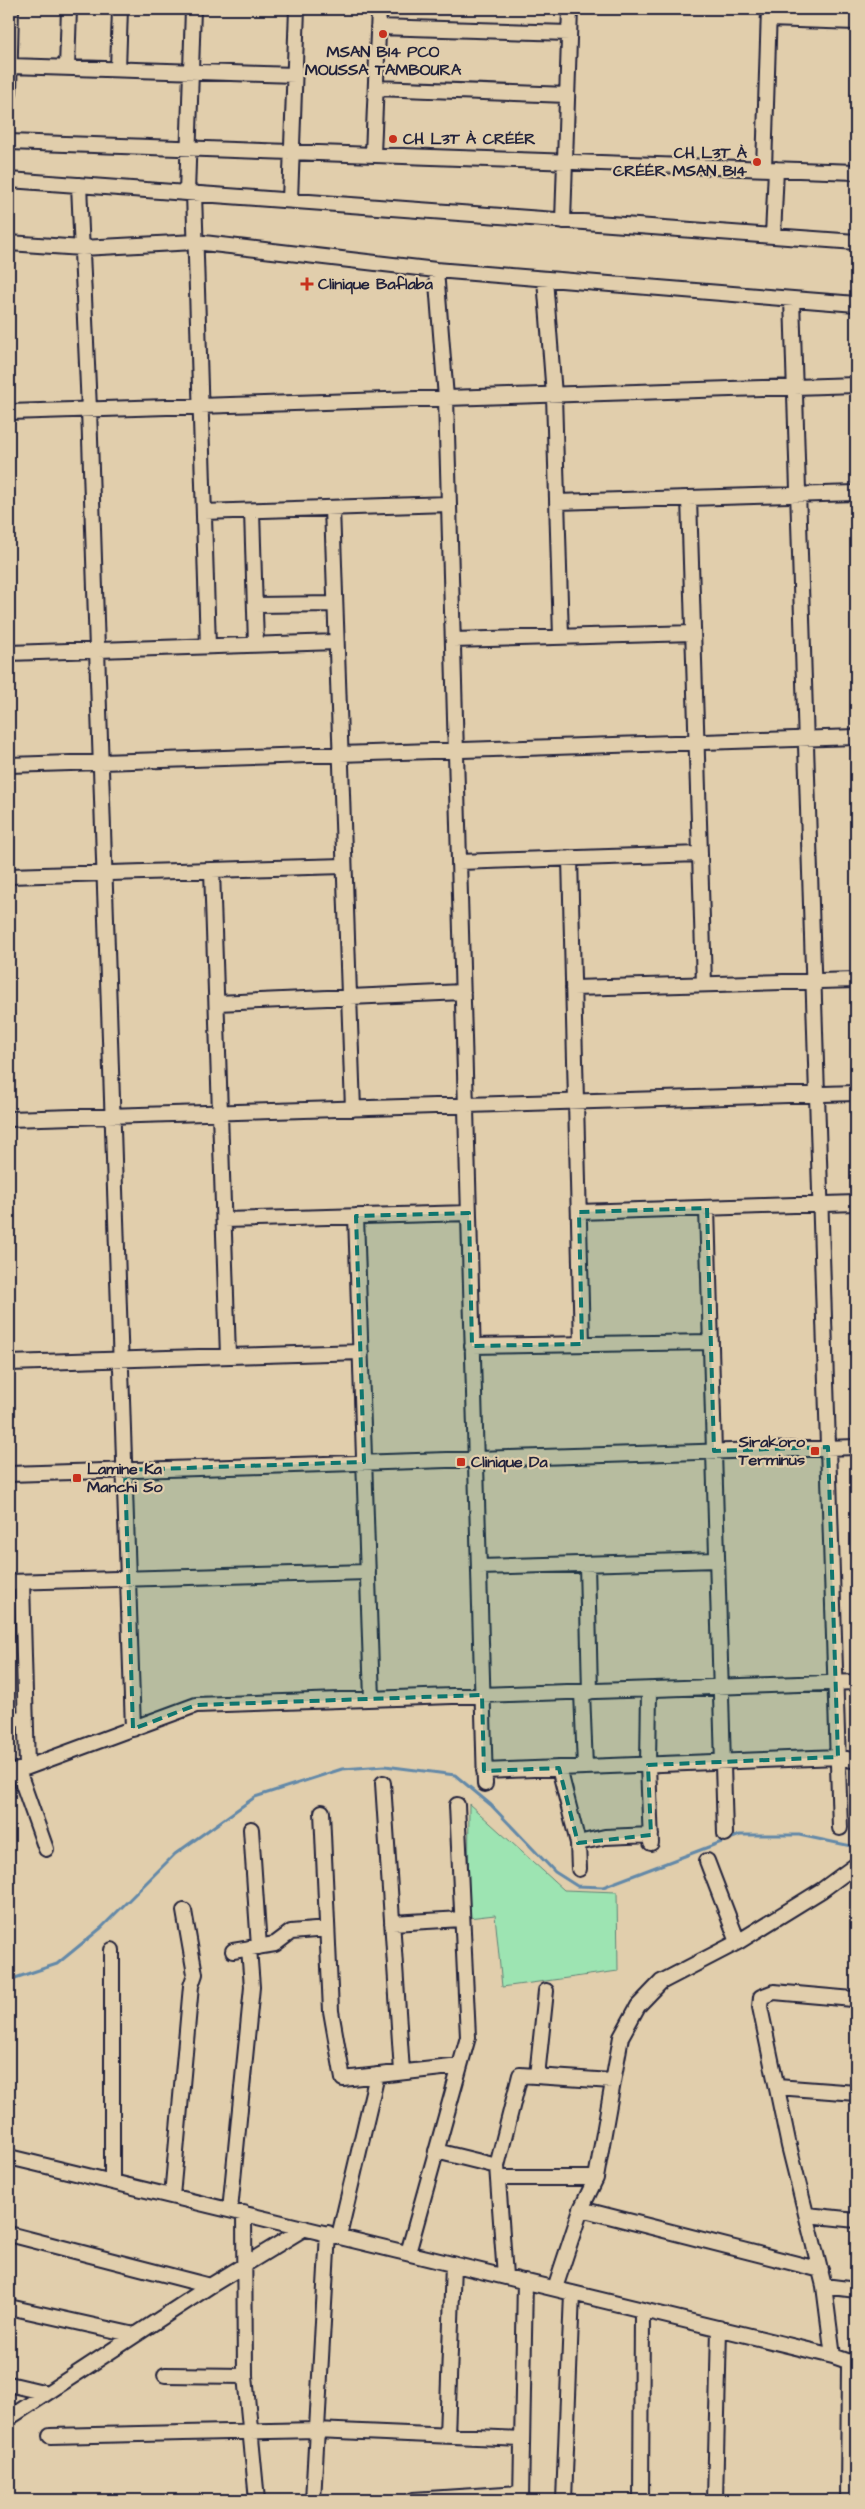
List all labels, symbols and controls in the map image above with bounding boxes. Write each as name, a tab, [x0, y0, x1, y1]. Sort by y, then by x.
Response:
marker: MSAN B14 PCO MOUSSA TAMBOURA	[377, 28, 389, 40]
place label: MSAN B14 PCO MOUSSA TAMBOURA	[305, 41, 462, 81]
place label: CH L3T À CRÉÉR	[403, 128, 536, 150]
marker: CH L3T À CRÉÉR	[387, 133, 399, 145]
place label: CH L3T À CRÉÉR MSAN B14	[613, 142, 748, 182]
marker: CH L3T À CRÉÉR MSAN B14	[751, 156, 763, 168]
place label: Clinique Baflaba	[318, 273, 434, 295]
marker: Clinique Baflaba	[300, 277, 314, 291]
place label: Sirakoro Terminus	[738, 1431, 806, 1471]
marker: Sirakoro Terminus	[809, 1445, 821, 1457]
place label: Clinique Da	[471, 1451, 548, 1473]
marker: Clinique Da	[455, 1456, 467, 1468]
place label: Lamine Ka Manchi So	[87, 1458, 164, 1498]
marker: Lamine Ka Manchi So	[71, 1472, 83, 1484]

